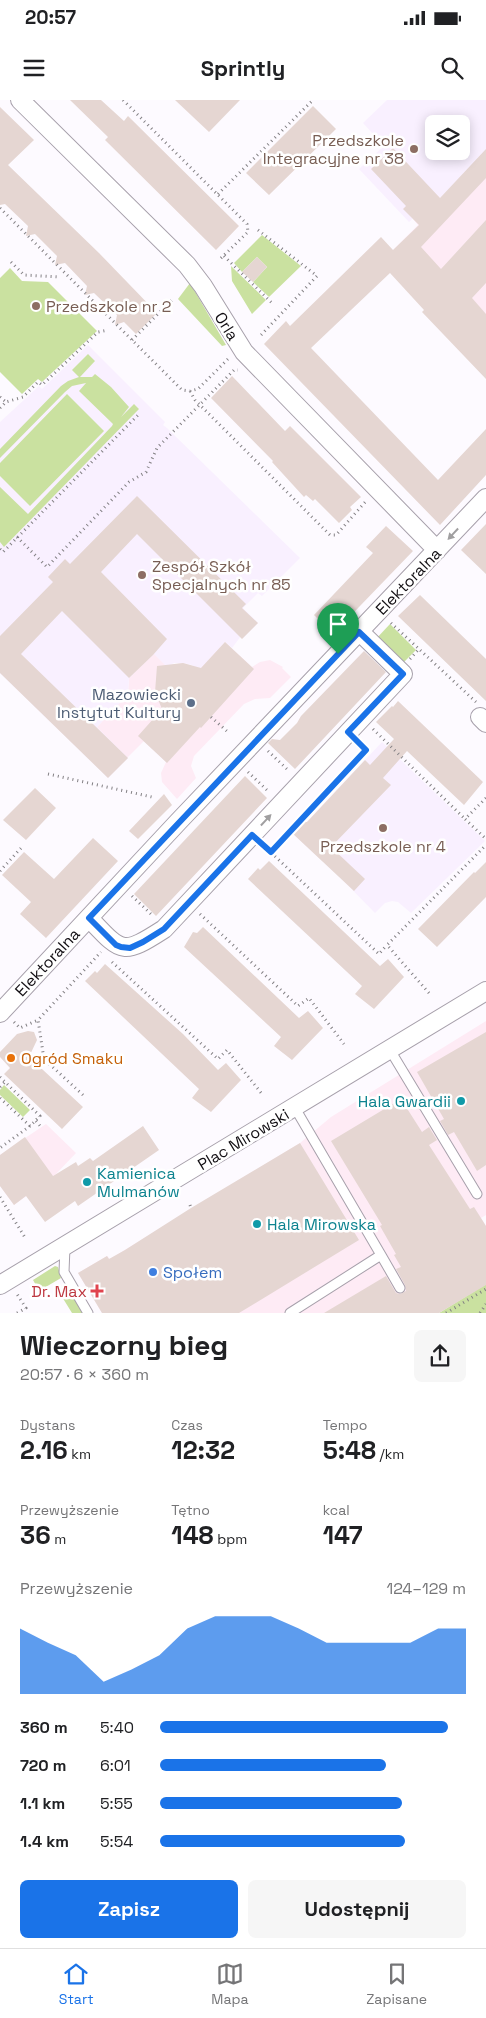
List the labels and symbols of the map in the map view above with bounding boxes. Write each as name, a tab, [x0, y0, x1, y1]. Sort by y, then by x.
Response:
place label: Przedszkole Integracyjne nr 38	[263, 130, 404, 169]
marker: Przedszkole Integracyjne nr 38	[408, 143, 420, 155]
place label: Przedszkole nr 2	[46, 296, 171, 317]
marker: Przedszkole nr 2	[30, 300, 42, 312]
street label: Orla	[210, 308, 243, 344]
one-way arrow	[447, 528, 459, 540]
street label: Elektoralna	[371, 543, 446, 620]
place label: Zespół Szkół Specjalnych nr 85	[152, 556, 291, 595]
marker: Zespół Szkół Specjalnych nr 85	[136, 569, 148, 581]
pin	[317, 603, 359, 654]
place label: Mazowiecki Instytut Kultury	[57, 684, 181, 723]
marker: Mazowiecki Instytut Kultury	[185, 697, 197, 709]
one-way arrow	[260, 815, 272, 827]
marker: Przedszkole nr 4	[377, 822, 389, 834]
place label: Przedszkole nr 4	[320, 836, 446, 857]
street label: Elektoralna	[10, 924, 84, 1001]
place label: Ogród Smaku	[21, 1048, 123, 1069]
marker: Ogród Smaku	[5, 1052, 17, 1064]
place label: Hala Gwardii	[358, 1091, 451, 1112]
marker: Hala Gwardii	[455, 1095, 467, 1107]
street label: Plac Mirowski	[194, 1104, 293, 1175]
place label: Kamienica Mulmanów	[97, 1163, 180, 1202]
marker: Kamienica Mulmanów	[81, 1176, 93, 1188]
place label: Hala Mirowska	[267, 1214, 376, 1235]
marker: Hala Mirowska	[251, 1218, 263, 1230]
place label: Społem	[163, 1262, 222, 1283]
marker: Społem	[147, 1266, 159, 1278]
place label: Dr. Max	[31, 1281, 87, 1302]
marker: Dr. Max	[91, 1285, 103, 1297]

